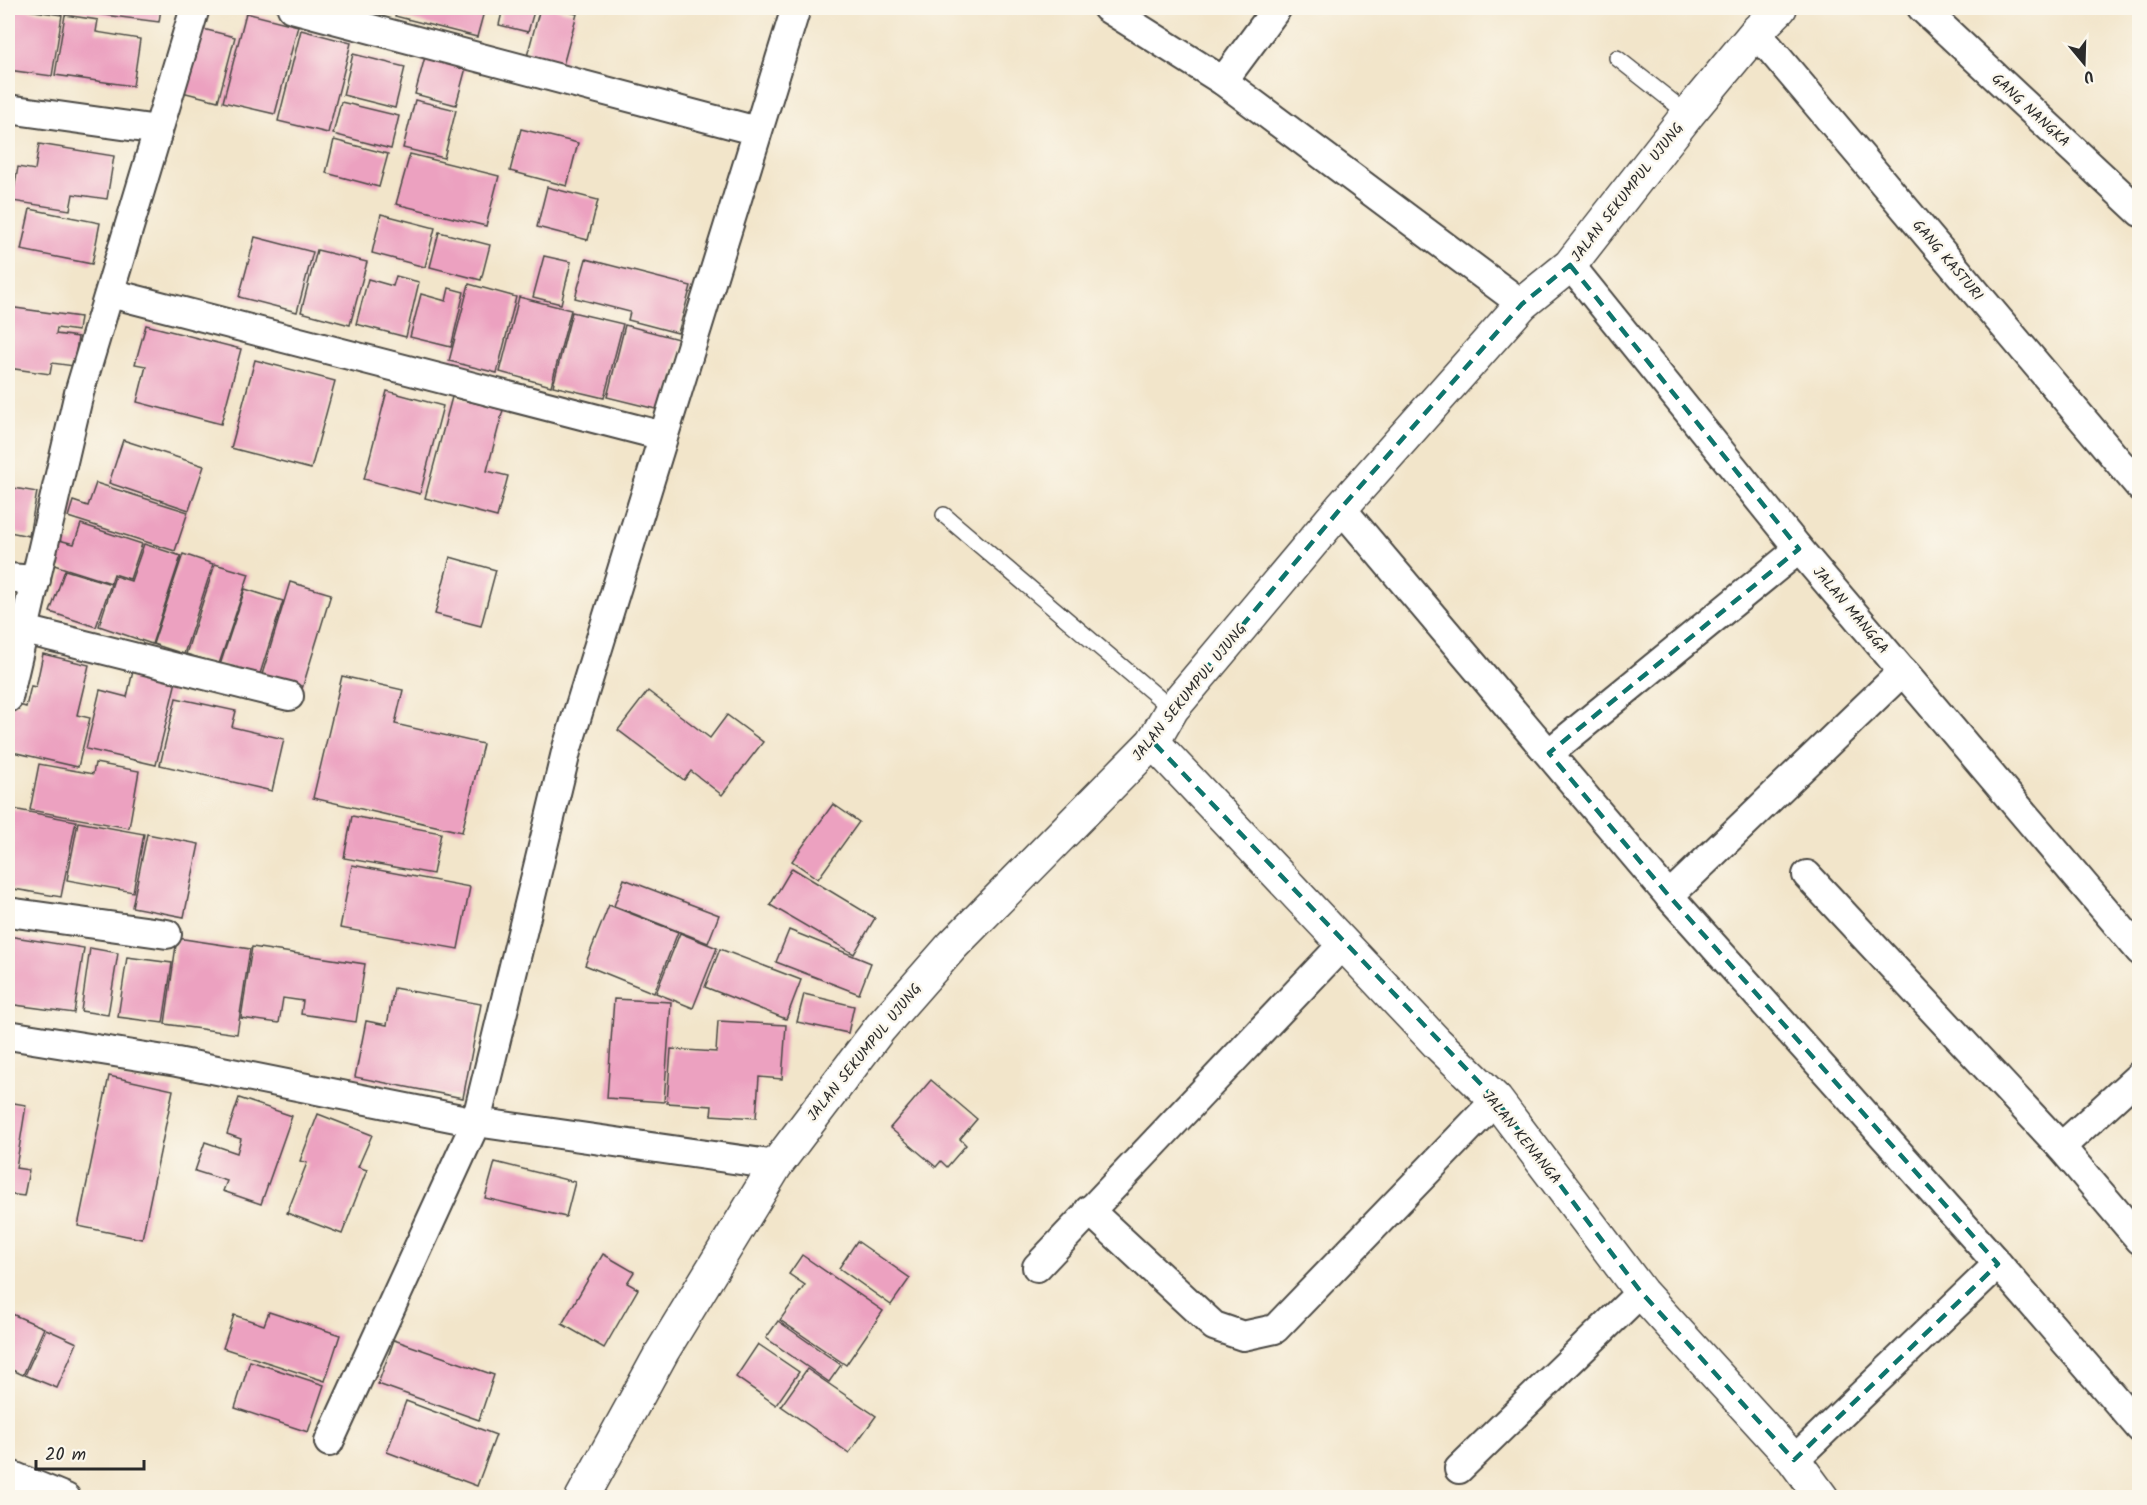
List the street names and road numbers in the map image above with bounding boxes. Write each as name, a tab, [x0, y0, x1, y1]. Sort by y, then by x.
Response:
street label: GANG NANGKA	[1985, 68, 2075, 154]
street label: JALAN SEKUMPUL UJUNG	[1565, 118, 1690, 268]
street label: GANG KASTURI	[1906, 215, 1989, 307]
street label: JALAN MANGGA	[1806, 561, 1894, 660]
street label: JALAN SEKUMPUL UJUNG	[1126, 618, 1253, 767]
street label: JALAN SEKUMPUL UJUNG	[801, 978, 928, 1127]
street label: JALAN KENANGA	[1476, 1085, 1567, 1190]

